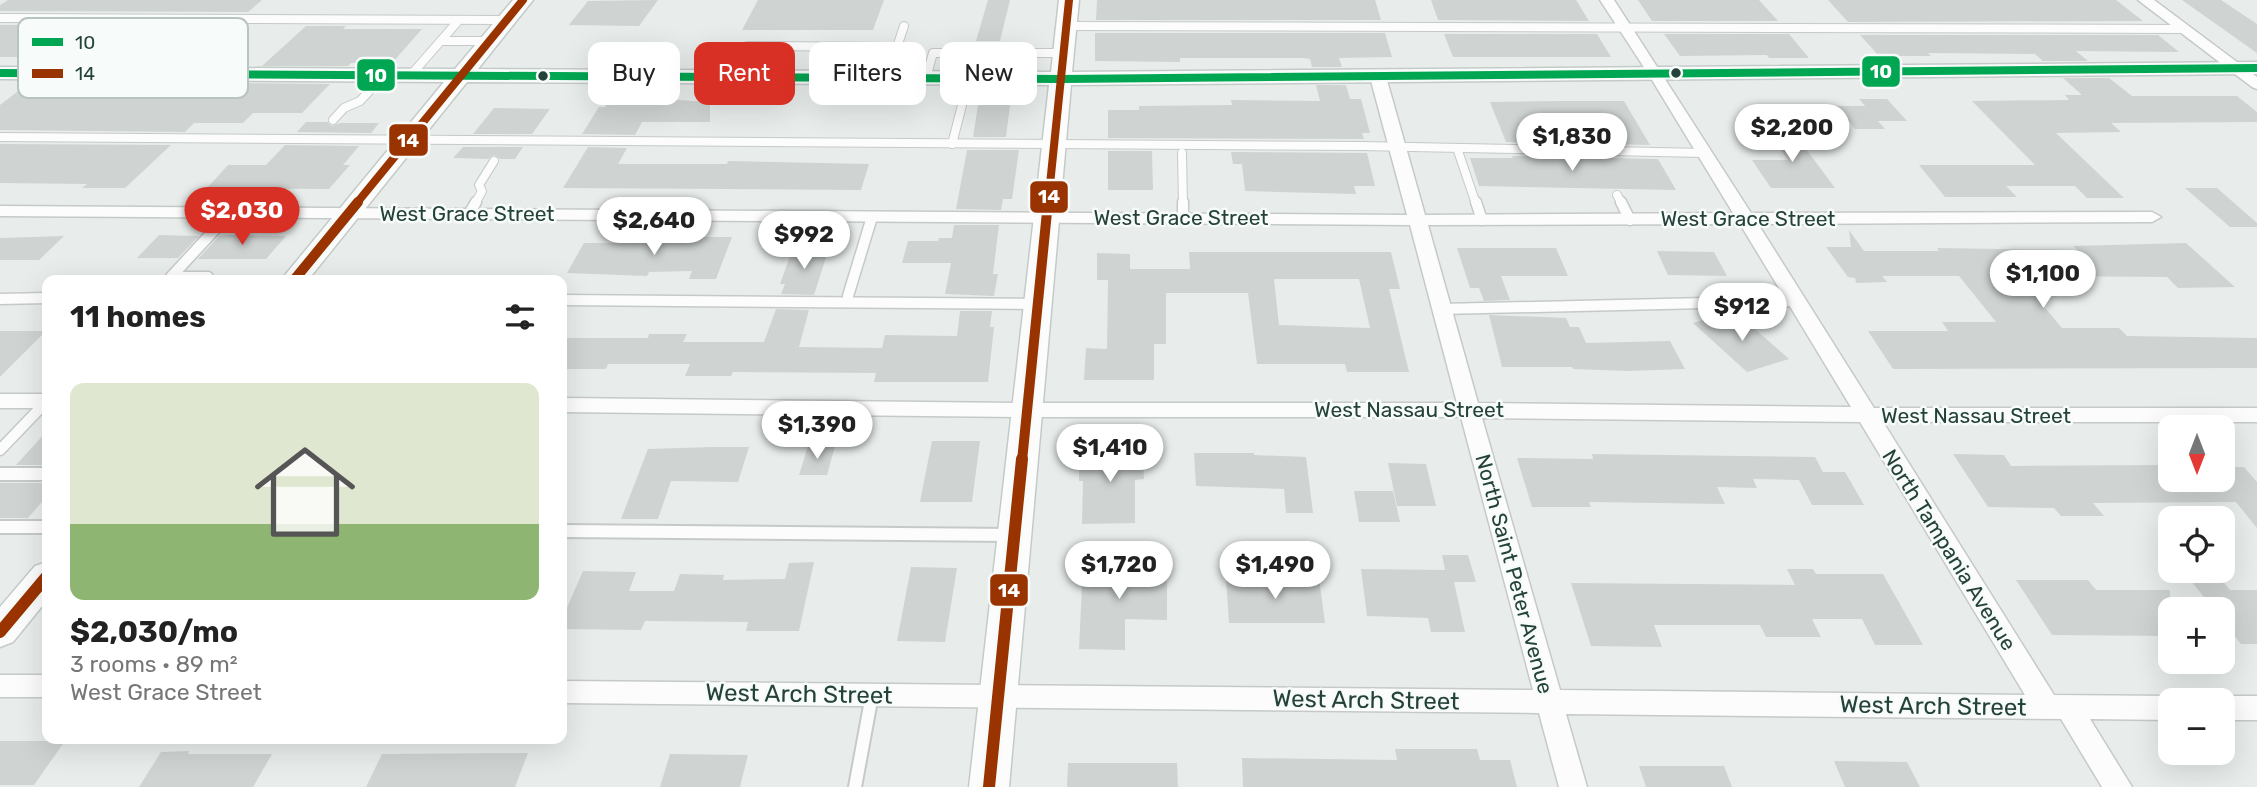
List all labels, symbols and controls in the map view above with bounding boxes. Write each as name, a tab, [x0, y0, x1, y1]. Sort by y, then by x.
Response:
legend	[18, 18, 248, 98]
text: 10	[75, 31, 95, 54]
chip: Buy	[588, 42, 680, 105]
chip: Rent	[694, 42, 795, 105]
chip: Filters	[809, 42, 926, 105]
chip: New	[940, 42, 1037, 105]
line badge: 10	[1861, 55, 1901, 88]
line badge: 10	[356, 58, 396, 92]
text: 10	[1870, 60, 1892, 83]
text: 14	[75, 62, 95, 85]
text: 10	[365, 64, 387, 87]
unlabelled marker	[1669, 66, 1683, 80]
unlabelled marker	[536, 69, 550, 83]
pin: $2,200	[1735, 104, 1849, 164]
text: $2,200	[1751, 113, 1833, 141]
pin: $1,830	[1515, 114, 1629, 173]
text: $1,830	[1532, 122, 1612, 150]
line badge: 14	[388, 123, 429, 157]
text: 14	[397, 129, 419, 152]
line badge: 14	[1029, 180, 1069, 214]
text: 14	[1038, 185, 1060, 208]
pin: $2,030	[185, 188, 299, 247]
text: $2,030	[201, 196, 283, 224]
pin: $2,640	[597, 198, 711, 257]
street label: West Grace Street	[379, 201, 555, 226]
street label: West Grace Street	[1093, 205, 1269, 230]
text: $2,640	[613, 206, 695, 234]
street label: West Grace Street	[1660, 206, 1836, 231]
pin: $992	[763, 212, 845, 271]
text: $992	[774, 220, 834, 248]
pin: $1,100	[1986, 250, 2100, 310]
text: $1,100	[2006, 259, 2080, 287]
pin: $912	[1701, 284, 1783, 343]
text: $912	[1714, 292, 1770, 320]
icon: filters	[501, 298, 539, 336]
text: 11 homes	[70, 299, 206, 335]
street label: West Nassau Street	[1314, 397, 1504, 422]
pin: $1,390	[760, 402, 874, 461]
street label: West Nassau Street	[1881, 403, 2071, 428]
text: $1,390	[778, 410, 856, 438]
north arrow	[2158, 415, 2235, 492]
map controls	[2158, 415, 2235, 765]
pin: $1,410	[1053, 424, 1167, 484]
icon: home	[242, 429, 368, 555]
text: $1,410	[1072, 433, 1148, 461]
street label: North Tampania Avenue	[1877, 445, 2022, 655]
street label: North Saint Peter Avenue	[1470, 451, 1559, 696]
button: locate	[2158, 506, 2235, 583]
pin: $1,720	[1062, 542, 1176, 601]
pin: $1,490	[1218, 542, 1332, 601]
text: $1,720	[1081, 550, 1157, 578]
text: $1,490	[1235, 550, 1315, 578]
line badge: 14	[989, 573, 1029, 607]
text: 14	[998, 579, 1020, 602]
button: +	[2158, 597, 2235, 674]
text: $2,030/mo	[70, 614, 238, 650]
text: 3 rooms · 89 m²	[70, 650, 238, 678]
text: West Grace Street	[70, 678, 262, 706]
street label: West Arch Street	[705, 678, 893, 710]
street label: West Arch Street	[1272, 684, 1460, 716]
button: −	[2158, 688, 2235, 765]
street label: West Arch Street	[1839, 690, 2027, 722]

